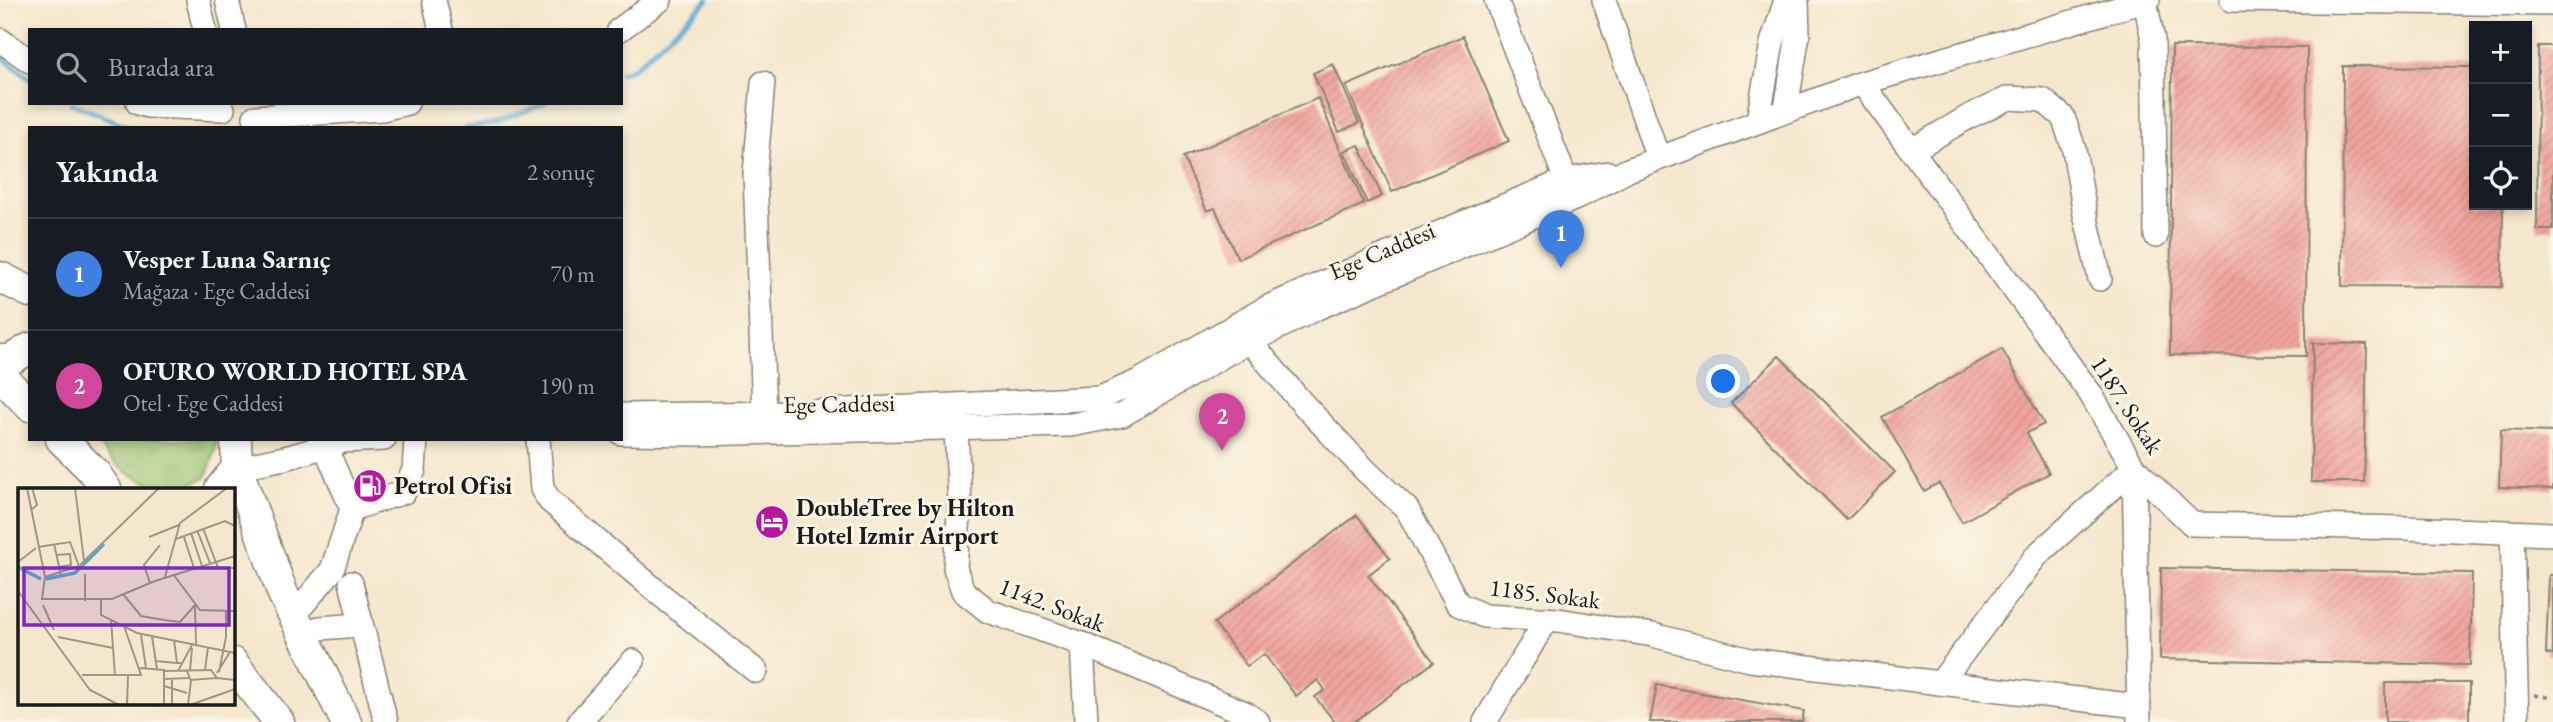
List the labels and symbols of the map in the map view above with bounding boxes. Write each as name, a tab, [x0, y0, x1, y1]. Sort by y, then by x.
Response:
pin: 1	[1538, 210, 1584, 268]
street label: Ege Caddesi	[1324, 214, 1440, 287]
street label: 1187. Sokak	[2084, 350, 2171, 460]
your location	[1706, 364, 1740, 398]
street label: Ege Caddesi	[783, 387, 895, 420]
pin: 2	[1199, 393, 1245, 451]
fuel station icon: Petrol Ofisi	[351, 467, 389, 505]
place label: Petrol Ofisi	[394, 470, 512, 501]
inset map	[18, 488, 234, 704]
place label: DoubleTree by Hilton Hotel Izmir Airport	[796, 492, 1015, 551]
hotel icon: DoubleTree by Hilton Hotel Izmir Airport	[753, 503, 791, 541]
street label: 1142. Sokak	[995, 570, 1110, 639]
street label: 1185. Sokak	[1488, 571, 1603, 616]

